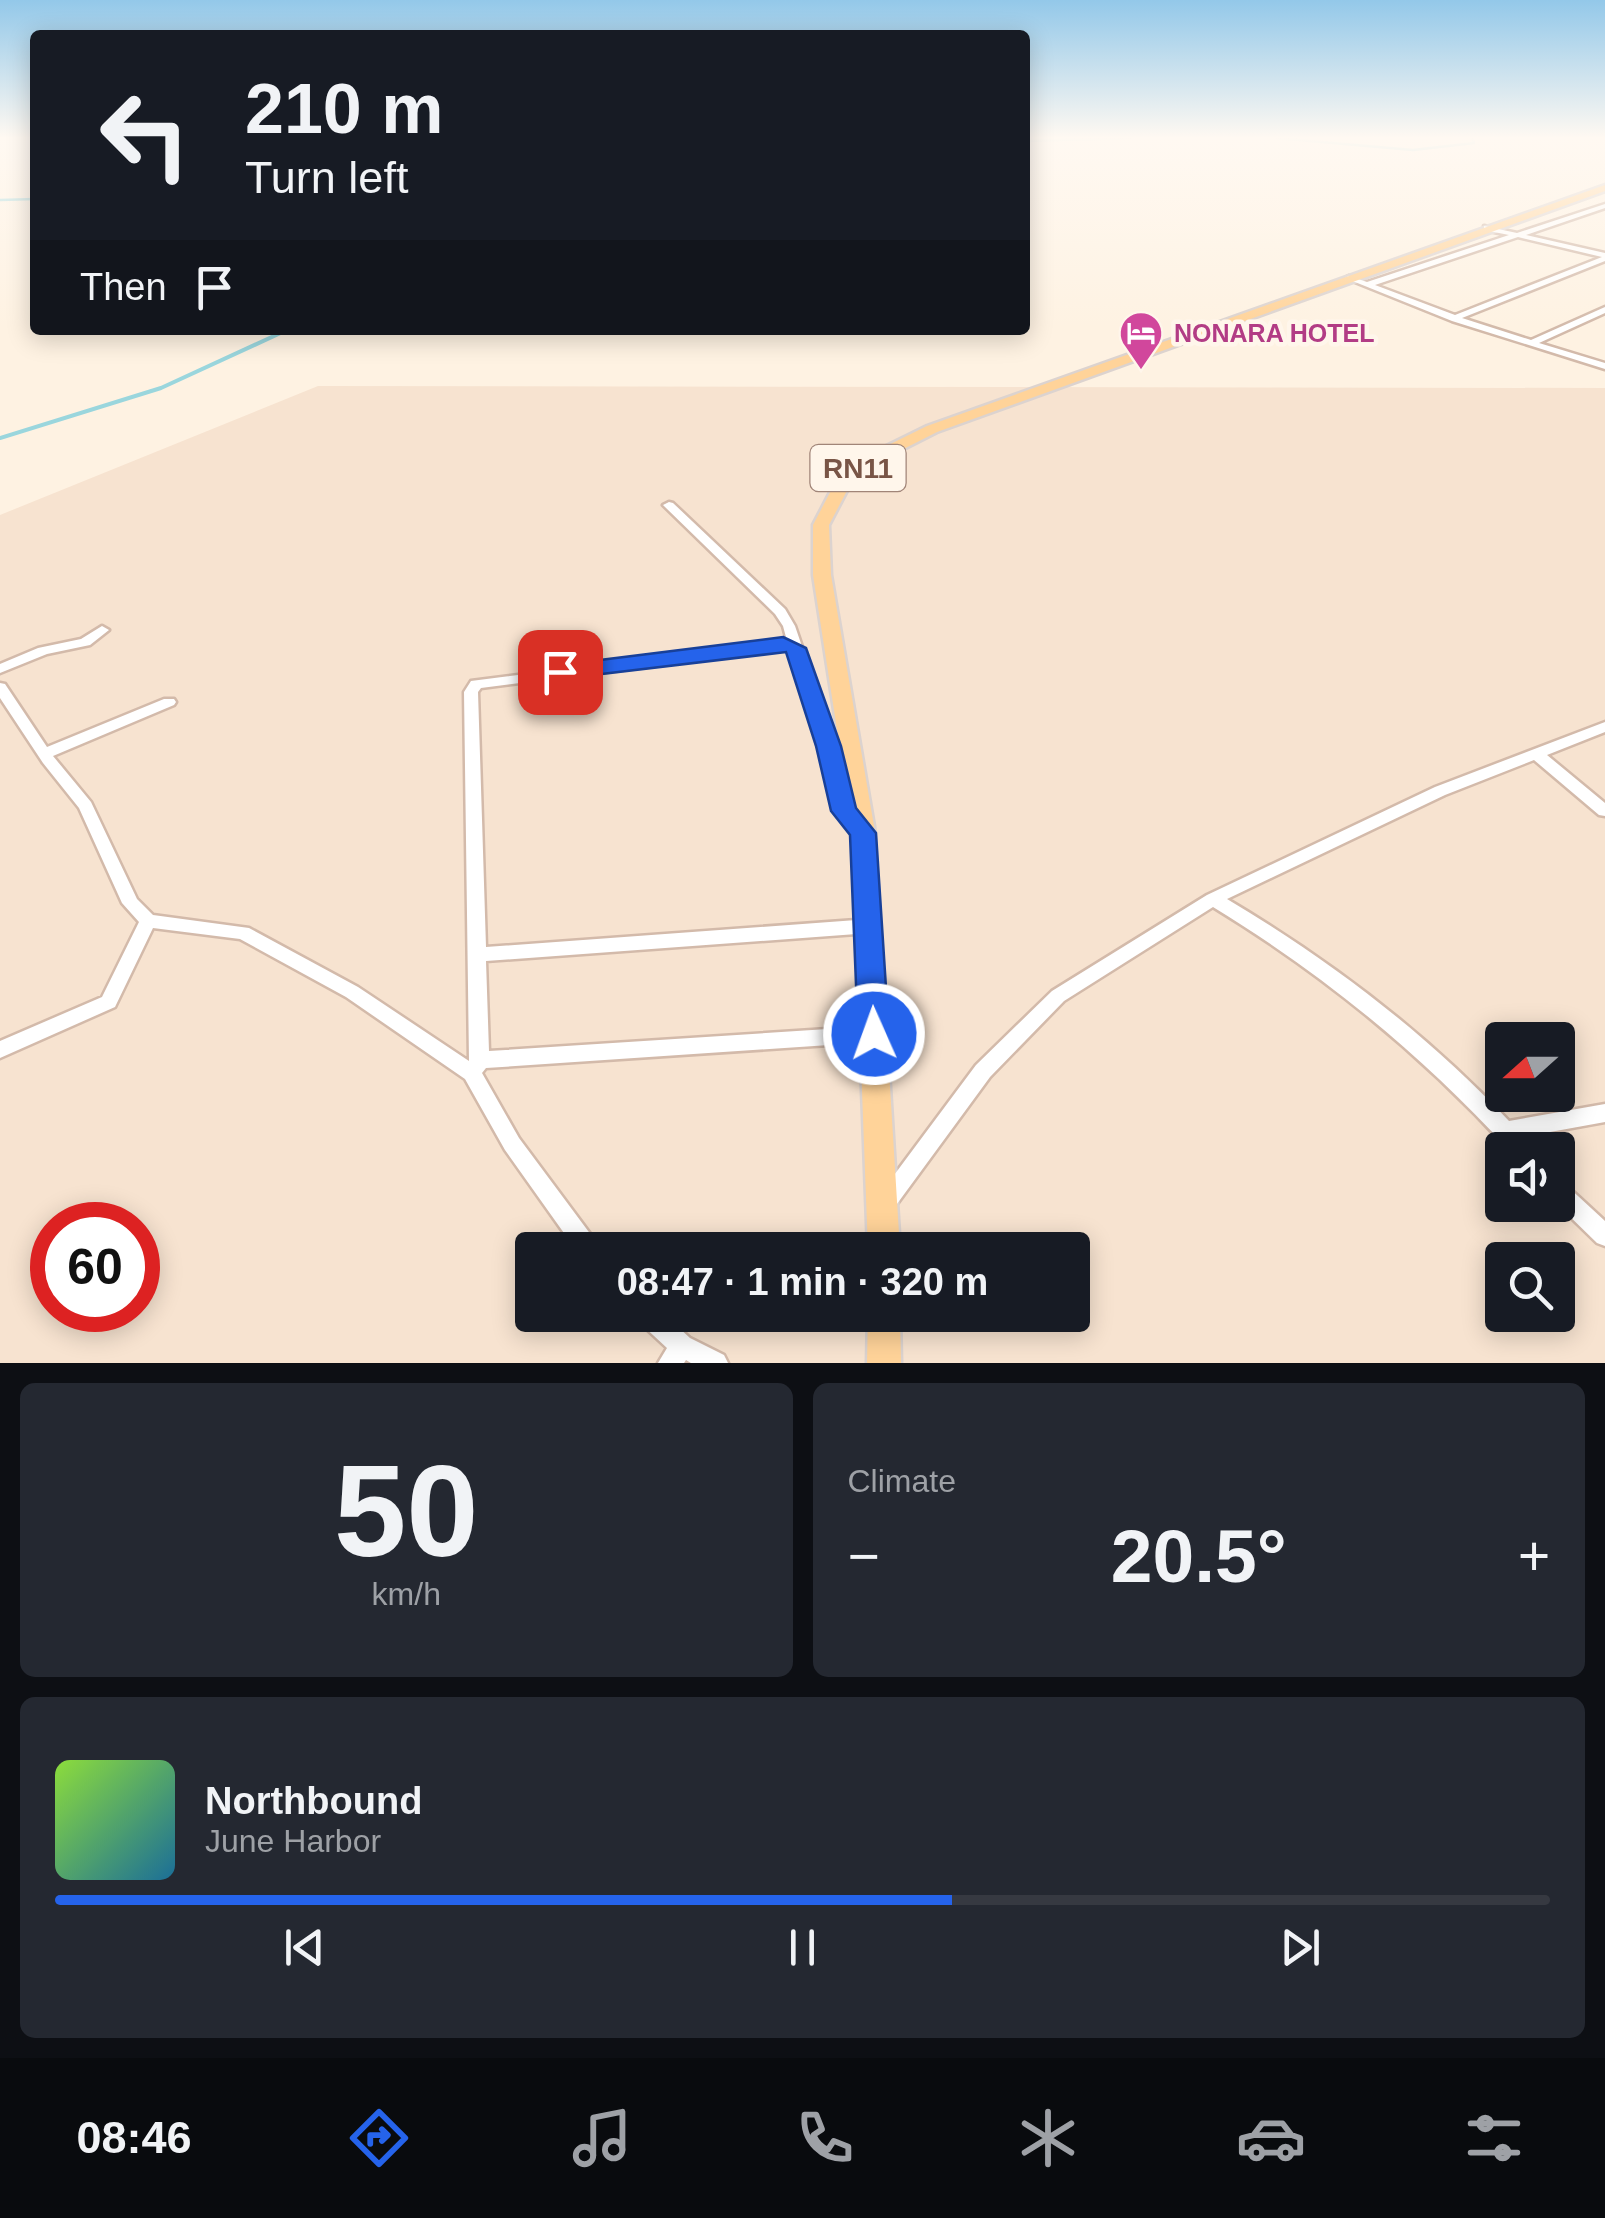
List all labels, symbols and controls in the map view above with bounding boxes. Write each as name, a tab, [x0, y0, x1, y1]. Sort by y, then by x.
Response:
icon: left	[80, 70, 210, 200]
text: 210 m	[245, 70, 443, 148]
text: Turn left	[245, 152, 408, 203]
icon: arrive	[187, 260, 242, 315]
text: Then	[80, 266, 167, 308]
hotel icon: NONARA HOTEL	[1118, 310, 1164, 371]
place label: NONARA HOTEL	[1174, 319, 1374, 347]
road number: RN11	[810, 445, 906, 491]
pin	[518, 630, 603, 715]
icon: arrive	[533, 645, 588, 700]
position arrow	[822, 982, 926, 1086]
north arrow	[1485, 1022, 1575, 1112]
map controls	[1485, 1022, 1575, 1332]
button: sound	[1485, 1132, 1575, 1222]
speed limit sign: 60	[30, 1202, 160, 1332]
button: search	[1485, 1242, 1575, 1332]
text: 08:47 · 1 min · 320 m	[617, 1261, 988, 1303]
text: 50	[334, 1438, 479, 1584]
text: Climate	[848, 1463, 956, 1499]
text: 20.5°	[1111, 1514, 1287, 1598]
text: −	[848, 1525, 880, 1587]
text: +	[1518, 1525, 1550, 1587]
text: km/h	[372, 1576, 441, 1612]
text: Northbound	[205, 1780, 422, 1822]
text: June Harbor	[205, 1823, 381, 1859]
icon: previous	[277, 1920, 332, 1975]
icon: pause	[775, 1920, 830, 1975]
icon: next	[1273, 1920, 1328, 1975]
icon: directions	[344, 2103, 414, 2173]
icon: music	[567, 2103, 637, 2173]
icon: phone	[790, 2103, 860, 2173]
icon: climate	[1013, 2103, 1083, 2173]
icon: car	[1236, 2103, 1306, 2173]
icon: filters	[1459, 2103, 1529, 2173]
text: 08:46	[76, 2112, 192, 2163]

